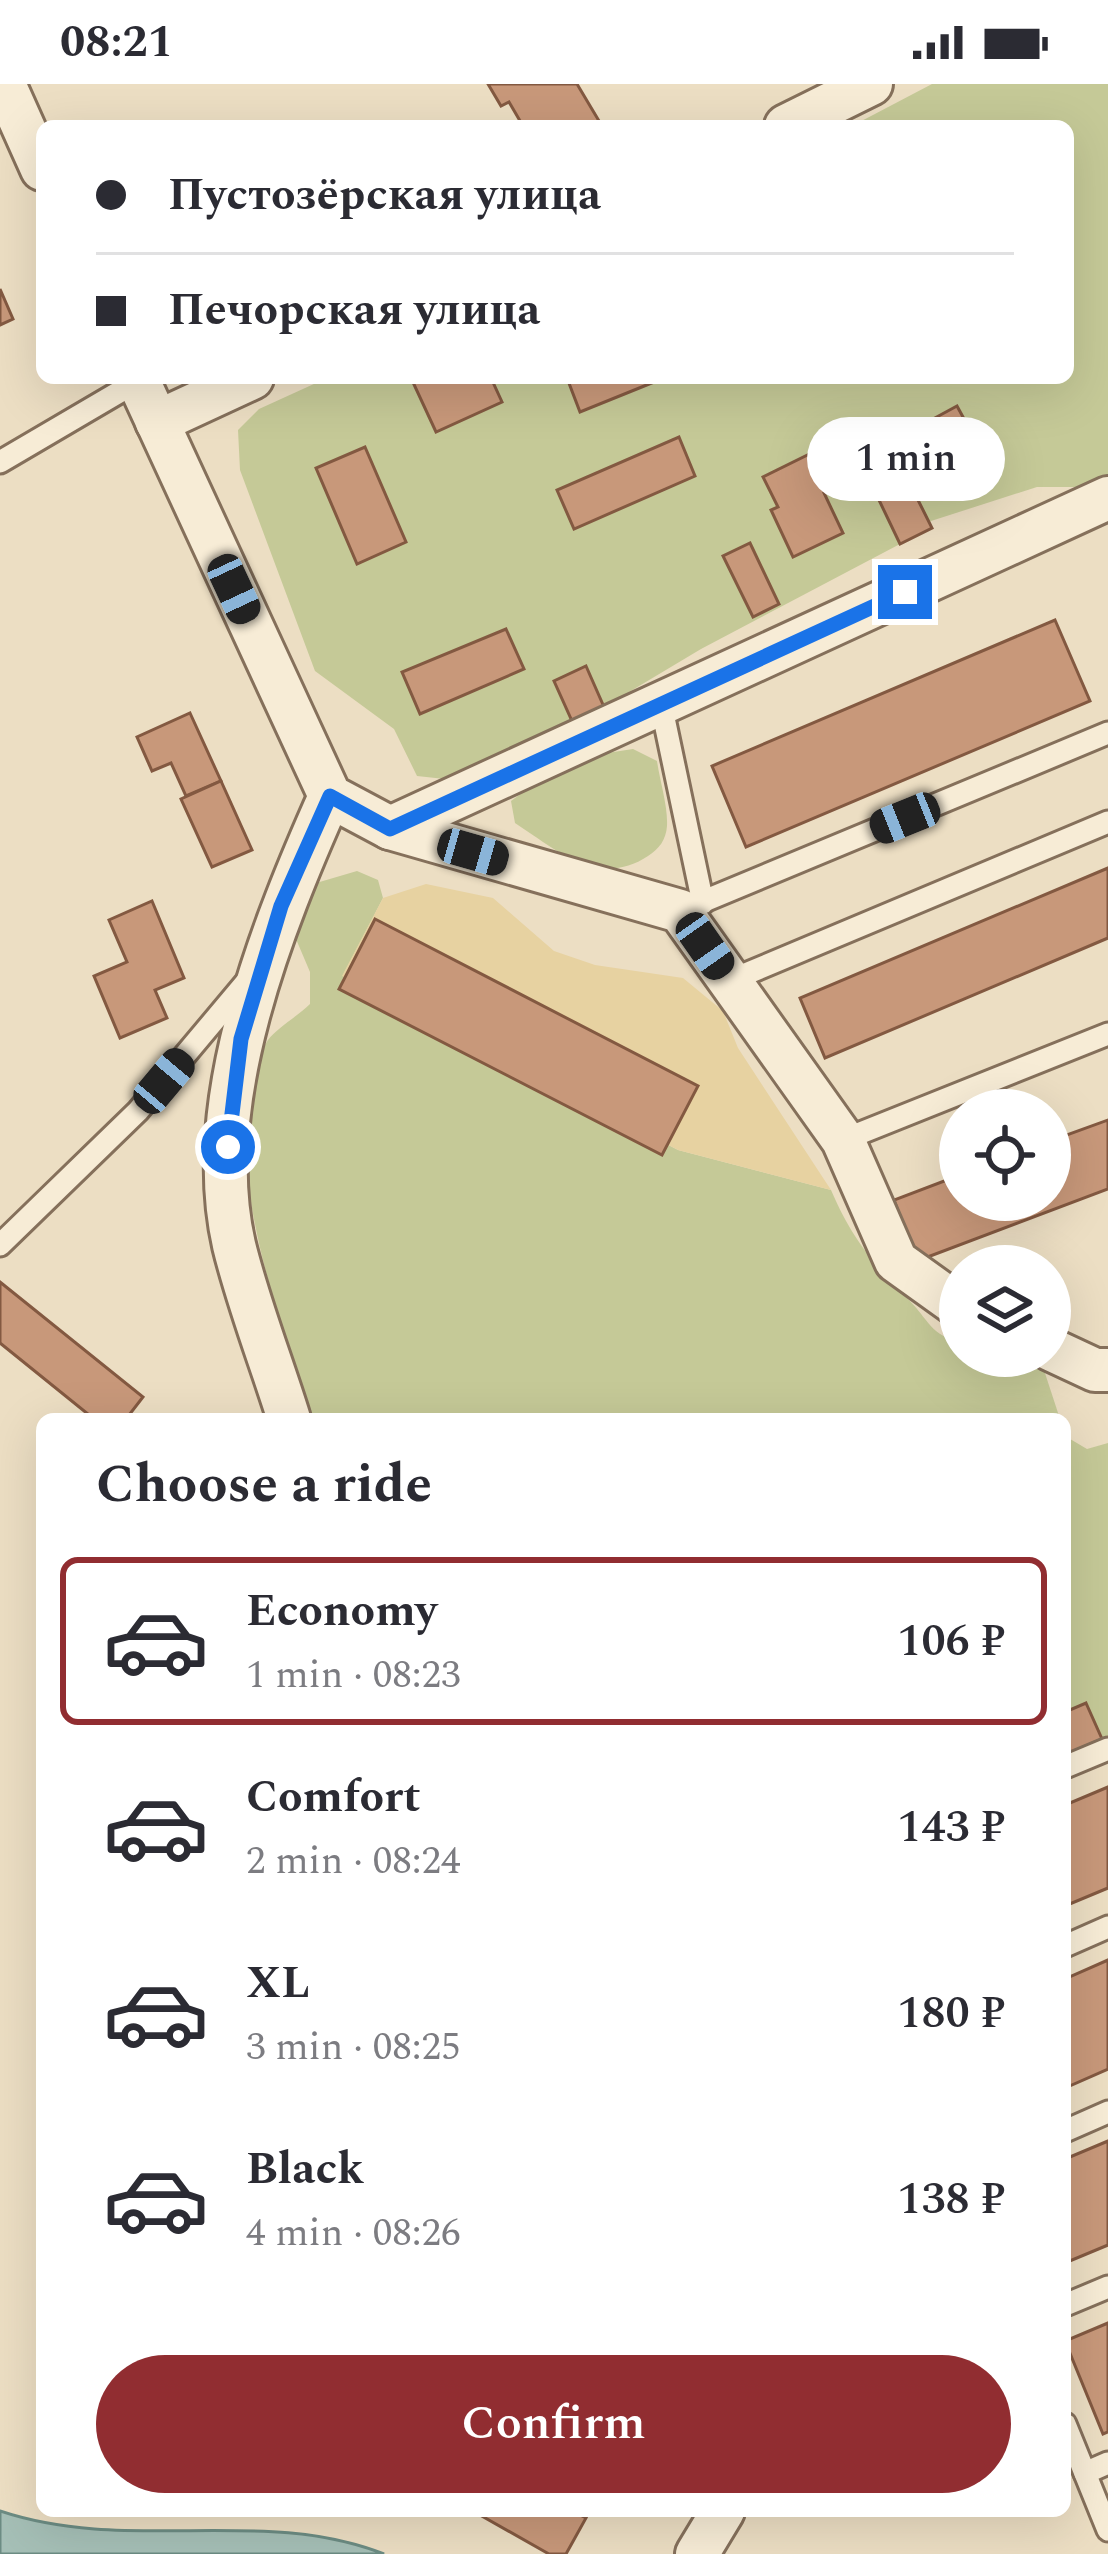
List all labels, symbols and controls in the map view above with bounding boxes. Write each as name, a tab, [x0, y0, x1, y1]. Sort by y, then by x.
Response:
text: 08:21	[60, 8, 173, 77]
text: Пустозёрская улица	[168, 161, 601, 230]
text: Печорская улица	[168, 276, 540, 345]
callout: 1 min	[806, 418, 1004, 502]
text: 1 min	[855, 429, 957, 488]
car	[202, 549, 266, 629]
route end	[878, 565, 932, 619]
car	[865, 788, 945, 848]
car	[433, 825, 513, 879]
car	[670, 906, 740, 986]
car	[127, 1042, 201, 1120]
map controls	[939, 1089, 1071, 1377]
button: locate	[939, 1089, 1071, 1221]
route start	[201, 1120, 255, 1174]
button: layers	[939, 1245, 1071, 1377]
text: Choose a ride	[96, 1444, 432, 1526]
text: Economy	[246, 1577, 437, 1646]
icon: car	[102, 1587, 210, 1695]
text: 106 ₽	[897, 1607, 1005, 1676]
text: 1 min · 08:23	[246, 1646, 461, 1705]
text: Comfort	[246, 1763, 421, 1832]
icon: car	[102, 1773, 210, 1881]
text: 143 ₽	[897, 1793, 1005, 1862]
text: 2 min · 08:24	[246, 1832, 461, 1891]
text: XL	[246, 1949, 310, 2018]
icon: car	[102, 1959, 210, 2067]
text: 180 ₽	[897, 1979, 1005, 2048]
text: 3 min · 08:25	[246, 2018, 461, 2077]
text: Black	[246, 2135, 364, 2204]
icon: car	[102, 2145, 210, 2253]
text: 138 ₽	[897, 2165, 1005, 2234]
text: 4 min · 08:26	[246, 2204, 461, 2263]
button: Confirm	[96, 2355, 1011, 2493]

